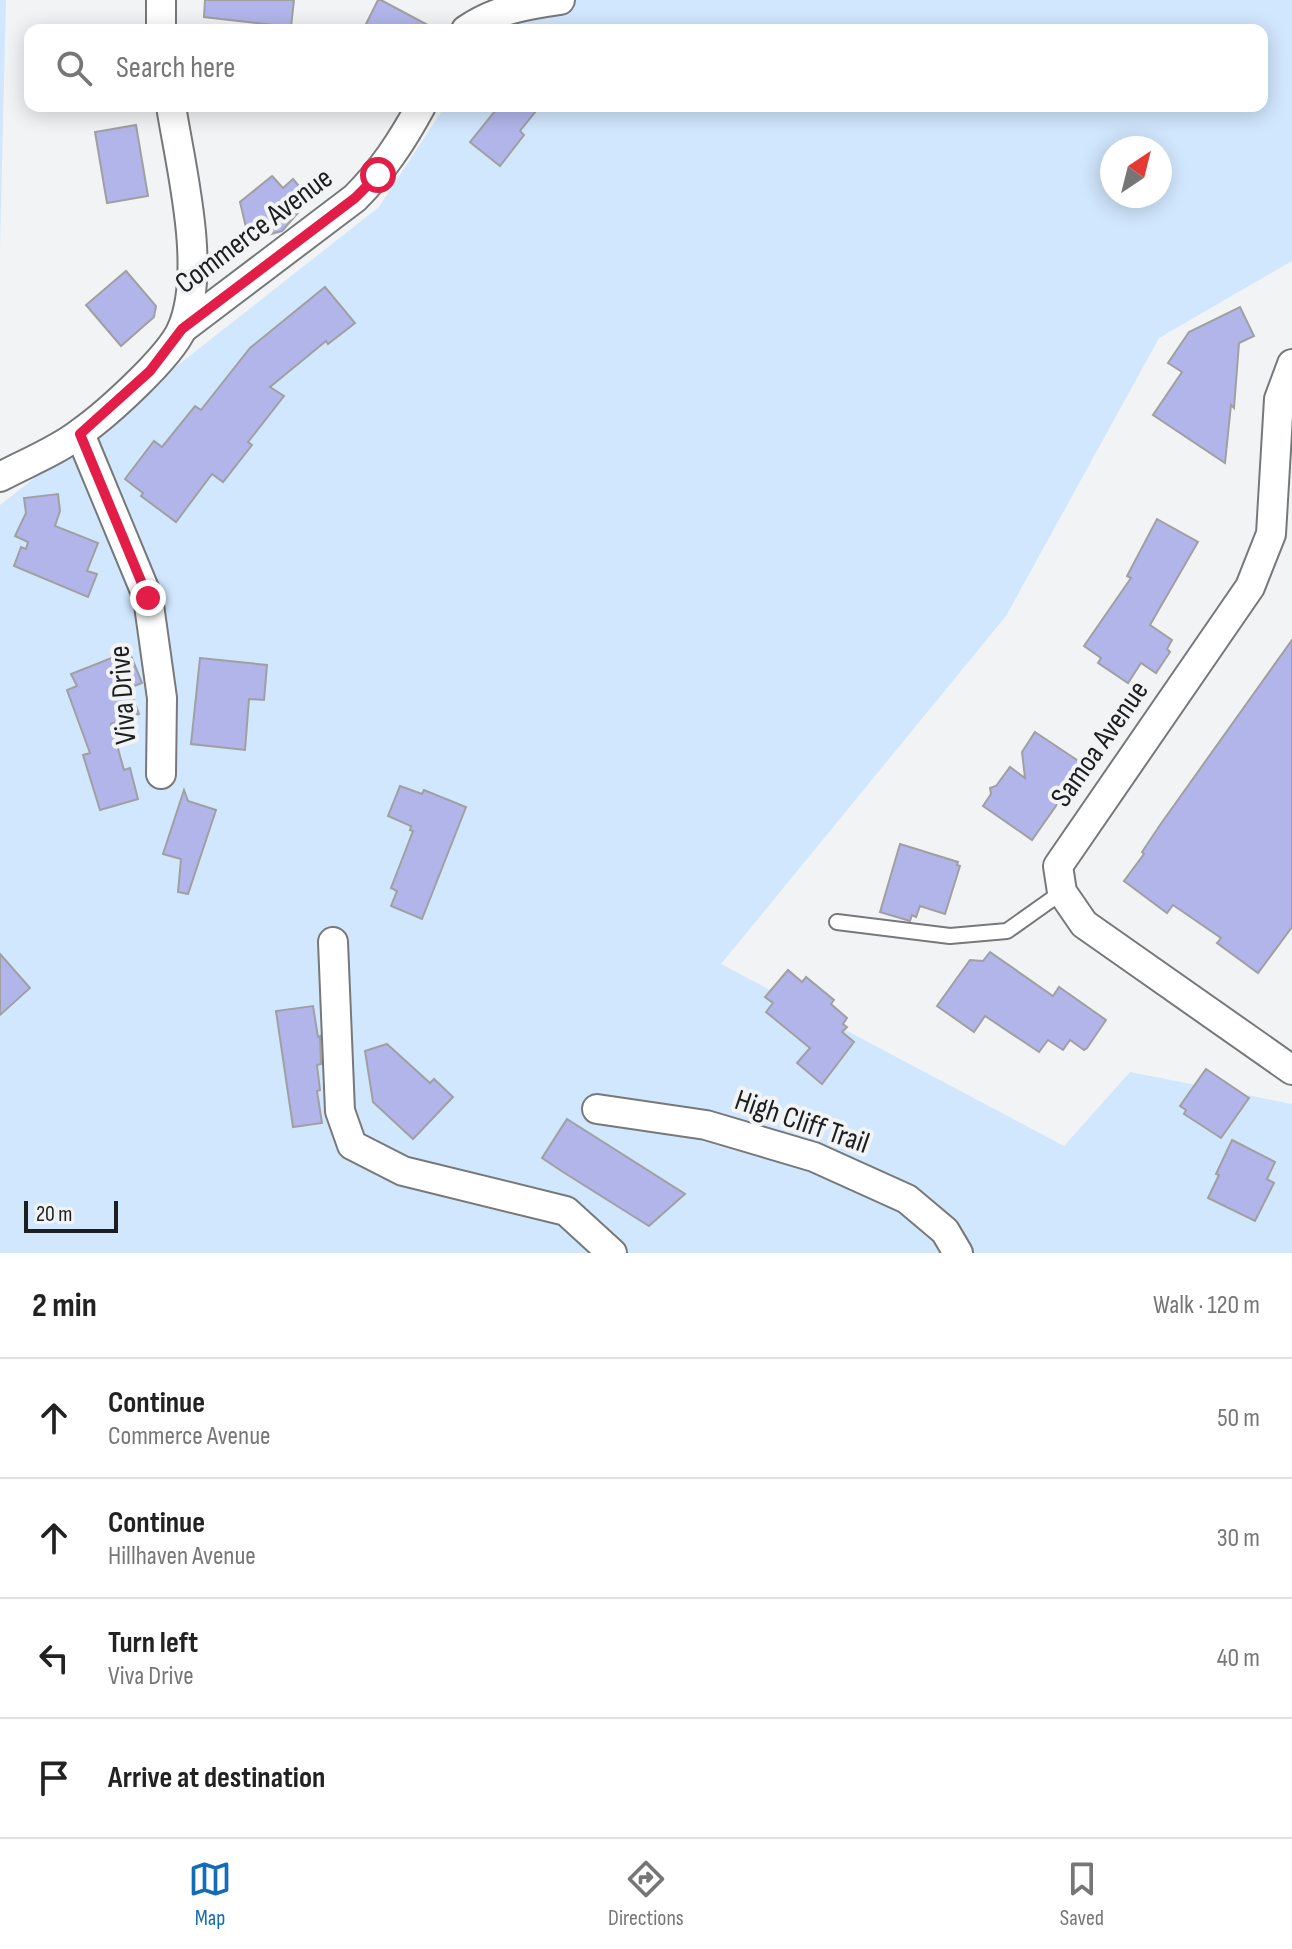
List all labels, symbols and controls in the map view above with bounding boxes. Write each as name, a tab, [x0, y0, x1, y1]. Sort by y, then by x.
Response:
search box	[24, 24, 1268, 112]
icon: search	[52, 46, 96, 90]
text: Search here	[116, 50, 235, 86]
north arrow	[1100, 136, 1172, 208]
route start	[360, 157, 396, 193]
street label: Commerce Avenue	[168, 160, 340, 302]
route end	[130, 580, 166, 616]
street label: Viva Drive	[102, 644, 144, 746]
street label: Samoa Avenue	[1043, 674, 1157, 814]
street label: High Cliff Trail	[730, 1082, 874, 1162]
scale bar	[24, 1197, 118, 1233]
text: 20 m	[36, 1201, 73, 1228]
text: 2 min	[32, 1285, 97, 1326]
text: Walk · 120 m	[1153, 1290, 1260, 1321]
text: Continue	[108, 1385, 205, 1421]
icon: ahead	[32, 1396, 76, 1440]
text: 50 m	[1217, 1403, 1260, 1434]
text: Commerce Avenue	[108, 1421, 271, 1452]
text: Continue	[108, 1505, 205, 1541]
icon: ahead	[32, 1516, 76, 1560]
text: 30 m	[1217, 1523, 1260, 1554]
text: Hillhaven Avenue	[108, 1541, 256, 1572]
text: Turn left	[108, 1625, 198, 1661]
icon: left	[32, 1636, 76, 1680]
text: 40 m	[1217, 1643, 1260, 1674]
text: Viva Drive	[108, 1661, 194, 1692]
icon: arrive	[32, 1756, 76, 1800]
text: Arrive at destination	[108, 1760, 325, 1796]
tab: Map	[188, 1857, 232, 1932]
tab: Directions	[608, 1857, 684, 1932]
tab: Saved	[1060, 1857, 1104, 1932]

